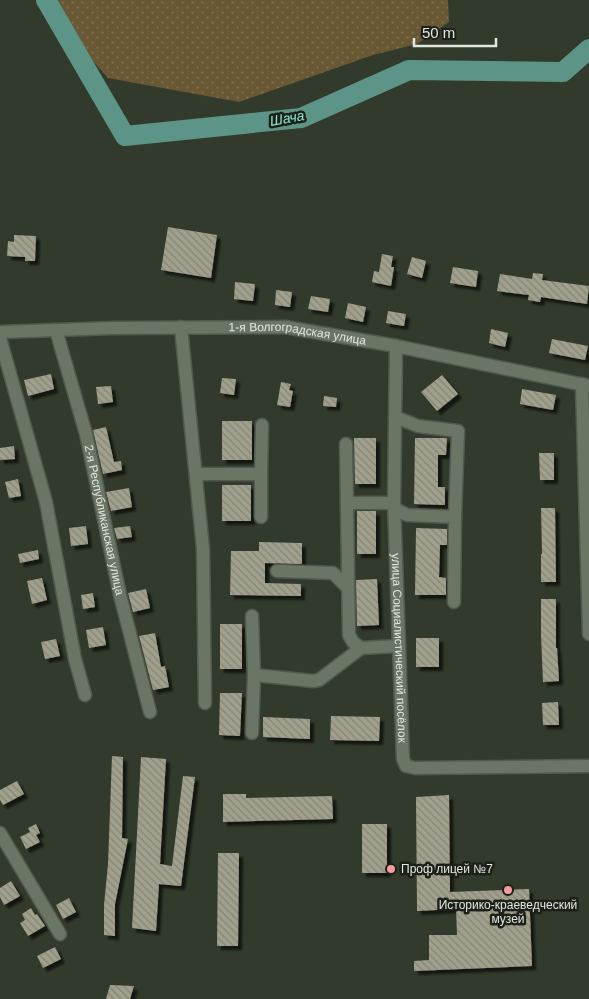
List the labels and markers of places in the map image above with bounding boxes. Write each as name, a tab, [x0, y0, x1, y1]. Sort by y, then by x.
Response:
place label: Проф лицей №7	[401, 862, 493, 876]
marker: Проф лицей №7	[385, 863, 397, 875]
marker: Историко-краеведческий музей	[502, 884, 514, 896]
place label: Историко-краеведческий музей	[439, 898, 577, 926]

